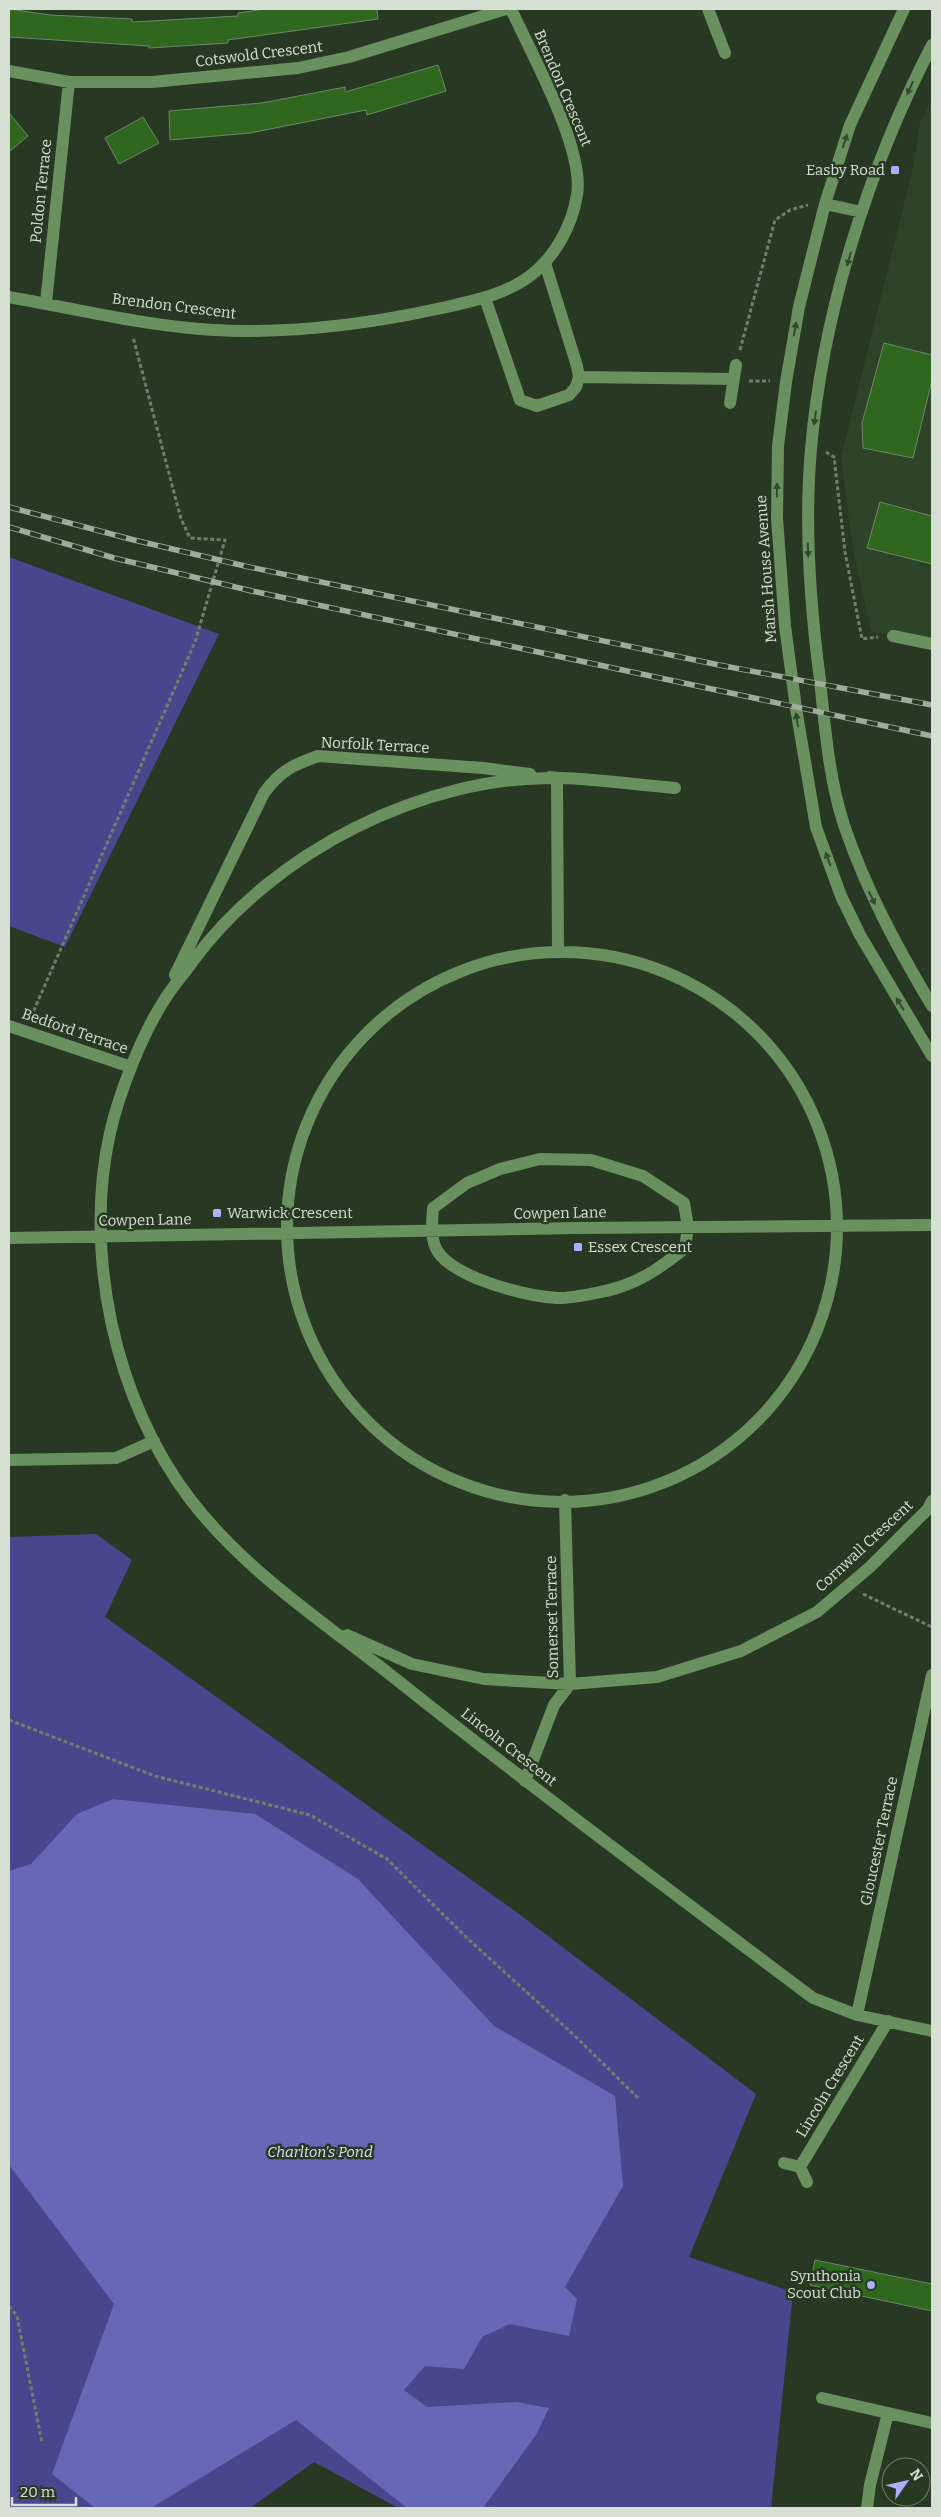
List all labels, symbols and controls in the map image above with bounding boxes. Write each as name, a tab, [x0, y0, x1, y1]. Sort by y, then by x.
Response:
street label: Brendon Crescent	[530, 27, 596, 149]
street label: Cotswold Crescent	[194, 37, 324, 71]
one-way arrow	[906, 81, 914, 95]
one-way arrow	[842, 133, 850, 148]
street label: Poldon Terrace	[27, 138, 55, 244]
place label: Easby Road	[806, 161, 885, 179]
marker: Easby Road	[889, 164, 901, 176]
one-way arrow	[844, 252, 852, 267]
street label: Brendon Crescent	[111, 289, 238, 323]
one-way arrow	[792, 320, 800, 336]
one-way arrow	[811, 410, 819, 426]
one-way arrow	[773, 482, 781, 498]
street label: Marsh House Avenue	[752, 495, 780, 643]
one-way arrow	[805, 542, 813, 558]
one-way arrow	[793, 711, 801, 727]
street label: Norfolk Terrace	[320, 733, 430, 757]
one-way arrow	[824, 851, 832, 866]
one-way arrow	[868, 891, 876, 905]
one-way arrow	[895, 997, 904, 1010]
street label: Bedford Terrace	[20, 1004, 130, 1058]
street label: Cowpen Lane	[513, 1203, 607, 1223]
place label: Warwick Crescent	[227, 1204, 353, 1222]
marker: Warwick Crescent	[211, 1207, 223, 1219]
street label: Cowpen Lane	[98, 1210, 192, 1230]
place label: Essex Crescent	[588, 1238, 692, 1256]
marker: Essex Crescent	[572, 1241, 584, 1253]
street label: Cornwall Crescent	[812, 1496, 917, 1596]
street label: Somerset Terrace	[542, 1555, 562, 1679]
street label: Lincoln Crescent	[458, 1704, 561, 1790]
street label: Gloucester Terrace	[857, 1775, 901, 1907]
street label: Lincoln Crescent	[792, 2031, 868, 2140]
park label: Charlton's Pond	[267, 2143, 373, 2161]
place label: Synthonia Scout Club	[787, 2267, 861, 2302]
marker: Synthonia Scout Club	[865, 2279, 877, 2291]
north arrow	[881, 2457, 931, 2507]
text: N	[906, 2466, 927, 2484]
scale bar	[12, 2474, 76, 2506]
text: 20 m	[20, 2483, 56, 2501]

